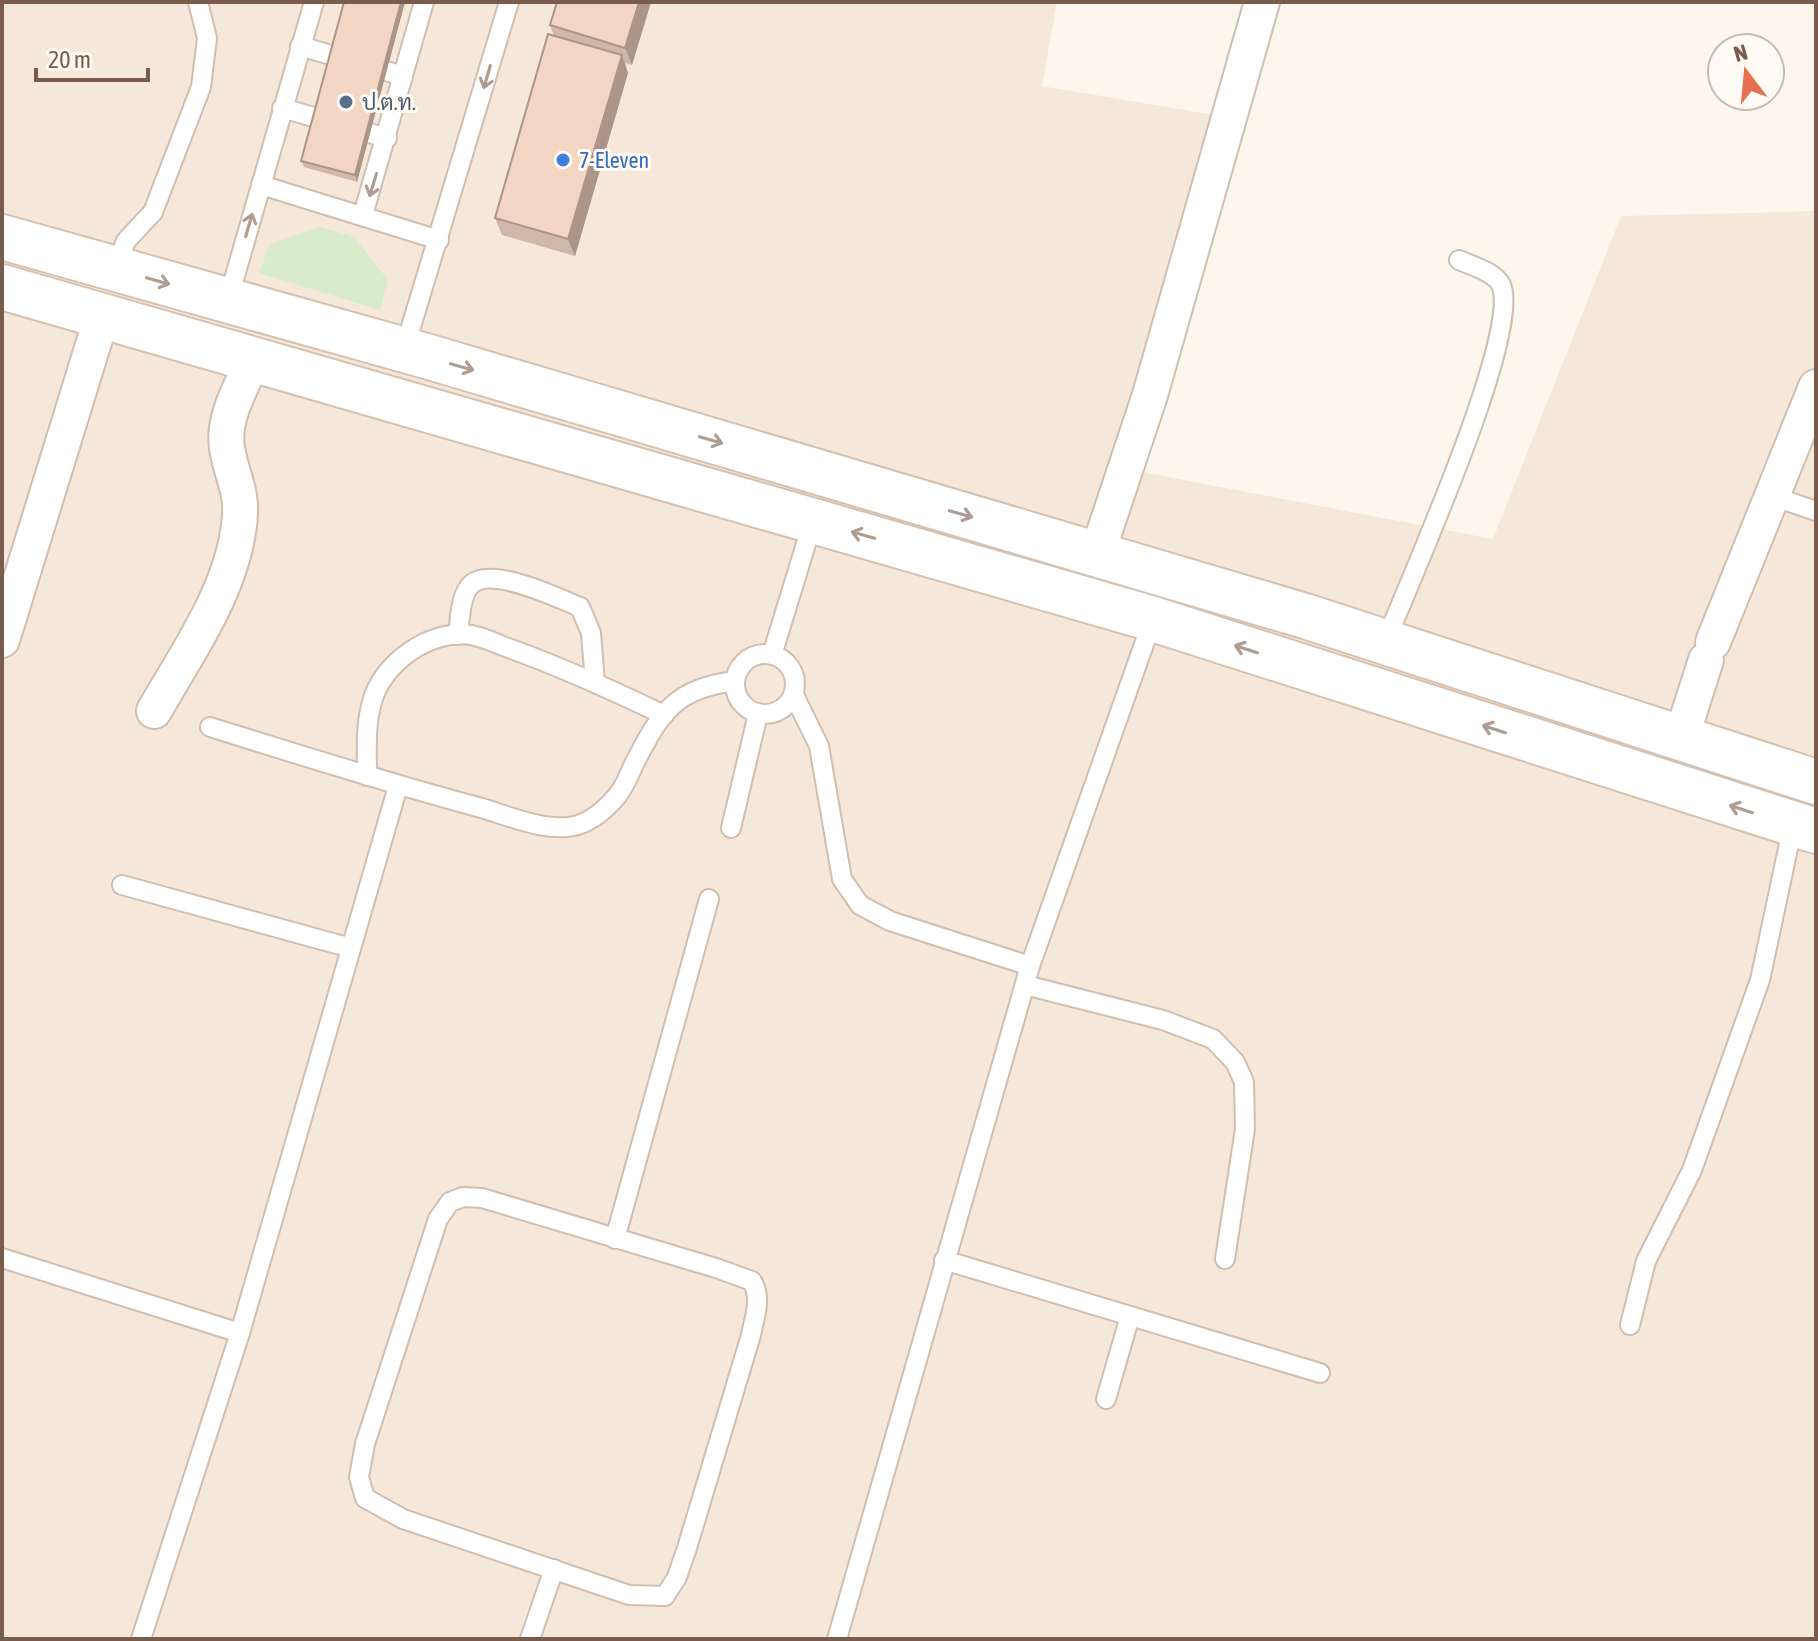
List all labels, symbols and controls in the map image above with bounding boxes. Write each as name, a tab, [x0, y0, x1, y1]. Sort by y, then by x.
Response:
scale bar	[36, 32, 148, 82]
north arrow	[1706, 32, 1786, 112]
text: N	[1731, 38, 1750, 67]
text: 20 m	[48, 46, 91, 73]
one-way arrow	[479, 63, 494, 89]
place label: ป.ต.ท.	[362, 89, 416, 115]
marker: ป.ต.ท.	[337, 93, 355, 111]
place label: 7-Eleven	[579, 147, 649, 173]
marker: 7-Eleven	[554, 151, 572, 169]
one-way arrow	[364, 172, 379, 197]
one-way arrow	[242, 213, 257, 239]
one-way arrow	[144, 274, 170, 289]
one-way arrow	[449, 361, 474, 375]
one-way arrow	[698, 433, 724, 448]
one-way arrow	[947, 507, 973, 522]
one-way arrow	[850, 527, 876, 542]
one-way arrow	[1234, 641, 1259, 656]
one-way arrow	[1482, 721, 1507, 735]
one-way arrow	[1729, 800, 1754, 815]

